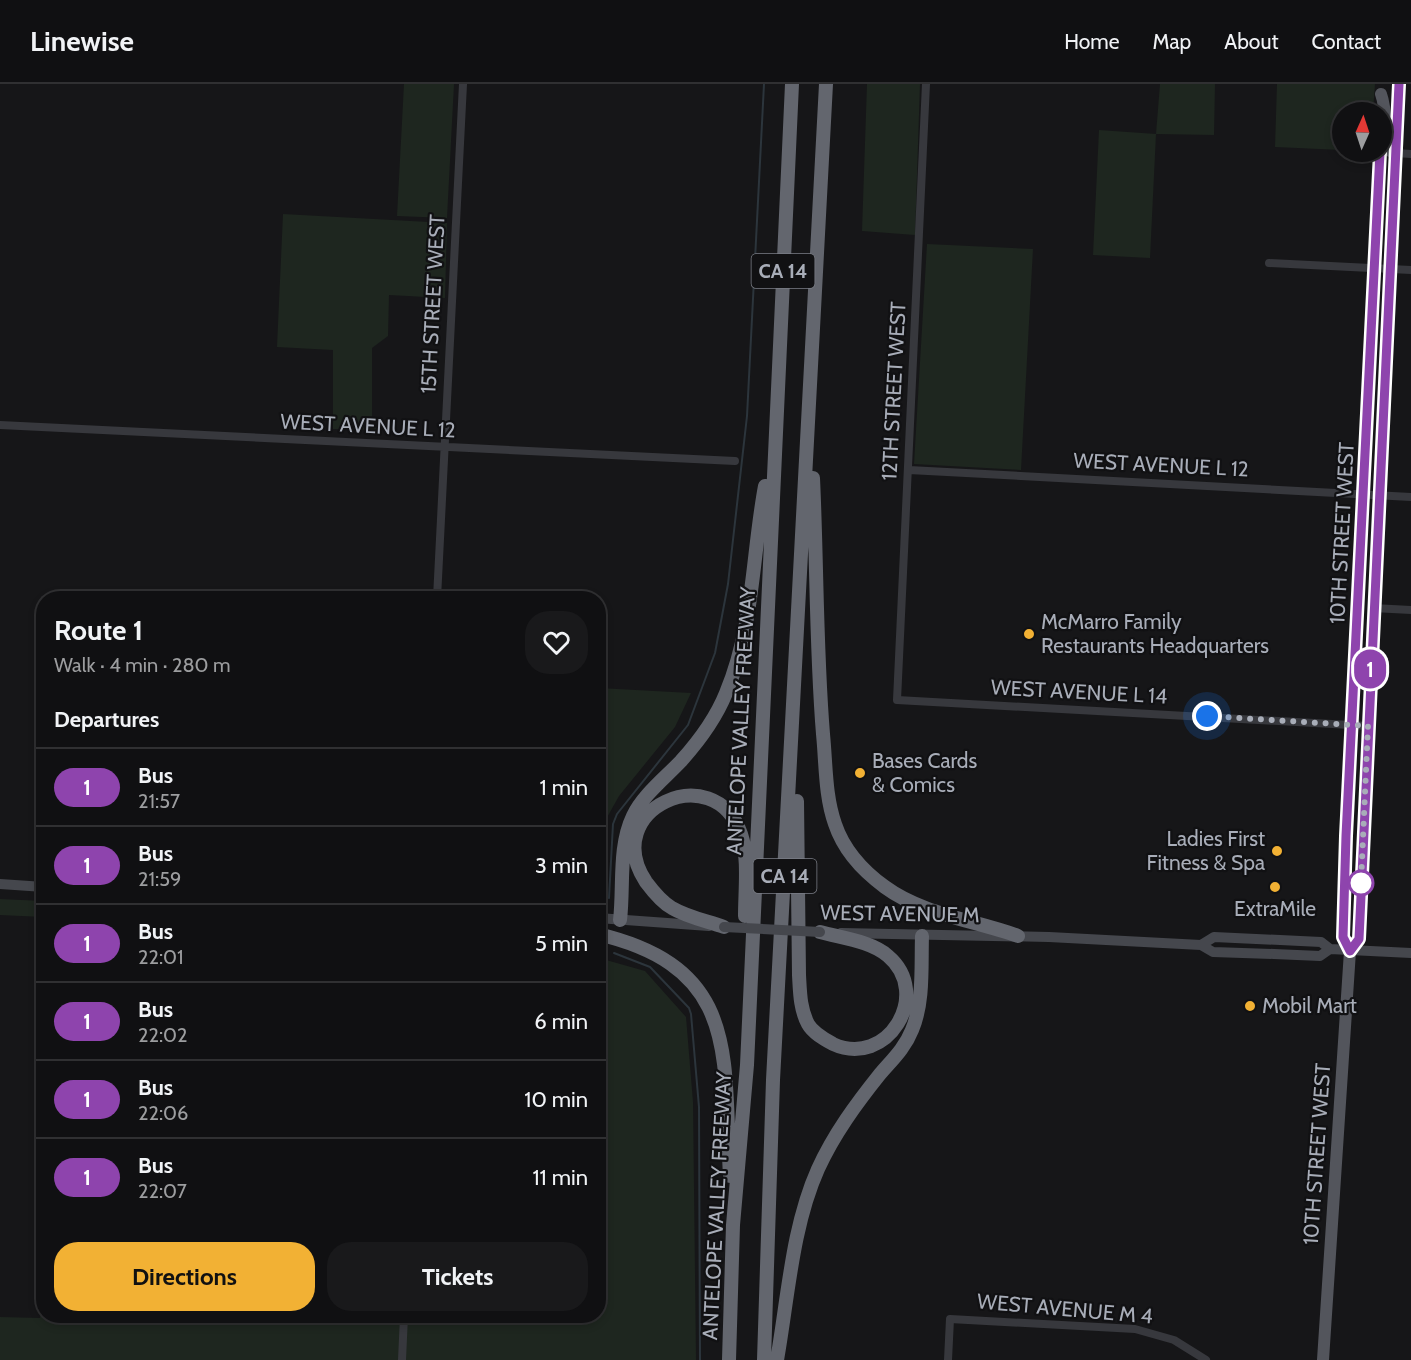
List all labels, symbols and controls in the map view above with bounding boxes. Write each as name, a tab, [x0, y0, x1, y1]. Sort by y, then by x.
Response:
text: Linewise	[30, 24, 134, 58]
text: Home	[1064, 29, 1120, 54]
text: Map	[1153, 29, 1191, 54]
text: About	[1224, 29, 1278, 54]
text: Contact	[1311, 29, 1381, 54]
north arrow	[1332, 102, 1392, 162]
map controls	[1332, 102, 1392, 162]
street label: 15TH STREET WEST	[415, 214, 450, 394]
road number: CA 14	[752, 254, 814, 288]
street label: 12TH STREET WEST	[876, 301, 911, 481]
street label: WEST AVENUE L 12	[280, 408, 456, 443]
street label: 10TH STREET WEST	[1324, 441, 1359, 625]
street label: WEST AVENUE L 12	[1073, 447, 1249, 482]
street label: ANTELOPE VALLEY FREEWAY	[721, 585, 760, 856]
place label: McMarro Family Restaurants Headquarters	[1041, 609, 1269, 658]
button: heart	[525, 611, 588, 674]
text: Route 1	[54, 613, 143, 647]
marker: McMarro Family Restaurants Headquarters	[1022, 627, 1036, 641]
line badge: 1	[1350, 650, 1390, 688]
text: Walk · 4 min · 280 m	[54, 653, 231, 677]
text: 1	[1366, 657, 1374, 682]
street label: WEST AVENUE L 14	[990, 674, 1168, 709]
your location	[1192, 701, 1222, 731]
text: Departures	[54, 706, 159, 733]
place label: Bases Cards & Comics	[872, 748, 978, 797]
text: Bus	[138, 762, 173, 789]
marker: Bases Cards & Comics	[853, 766, 867, 780]
text: 1 min	[540, 774, 588, 801]
text: 1	[83, 775, 91, 800]
text: 21:57	[138, 789, 180, 813]
place label: Ladies First Fitness & Spa	[1147, 826, 1265, 875]
text: Bus	[138, 840, 173, 867]
marker: Ladies First Fitness & Spa	[1270, 844, 1284, 858]
text: 3 min	[535, 852, 588, 879]
text: 1	[83, 853, 91, 878]
road number: CA 14	[754, 859, 816, 893]
text: 21:59	[138, 867, 181, 891]
unlabelled marker	[1348, 870, 1374, 896]
marker: ExtraMile	[1268, 880, 1282, 894]
place label: ExtraMile	[1234, 896, 1316, 921]
street label: WEST AVENUE M	[820, 900, 980, 927]
text: Bus	[138, 918, 173, 945]
text: 5 min	[535, 930, 588, 957]
text: 1	[83, 931, 91, 956]
text: 22:01	[138, 945, 184, 969]
place label: Mobil Mart	[1262, 993, 1357, 1018]
text: Bus	[138, 996, 173, 1023]
marker: Mobil Mart	[1243, 999, 1257, 1013]
text: 6 min	[534, 1008, 588, 1035]
text: 1	[83, 1009, 91, 1034]
text: 22:02	[138, 1023, 188, 1047]
street label: 10TH STREET WEST	[1298, 1062, 1335, 1246]
street label: ANTELOPE VALLEY FREEWAY	[697, 1070, 736, 1341]
text: Bus	[138, 1074, 173, 1101]
text: 10 min	[524, 1086, 588, 1113]
text: 1	[83, 1087, 91, 1112]
text: 22:06	[138, 1101, 188, 1125]
text: Bus	[138, 1152, 173, 1179]
text: 11 min	[532, 1164, 588, 1191]
text: 1	[83, 1165, 91, 1190]
text: 22:07	[138, 1179, 187, 1203]
button: Directions	[54, 1242, 315, 1311]
button: Tickets	[327, 1242, 588, 1311]
street label: WEST AVENUE M 4	[976, 1288, 1154, 1329]

